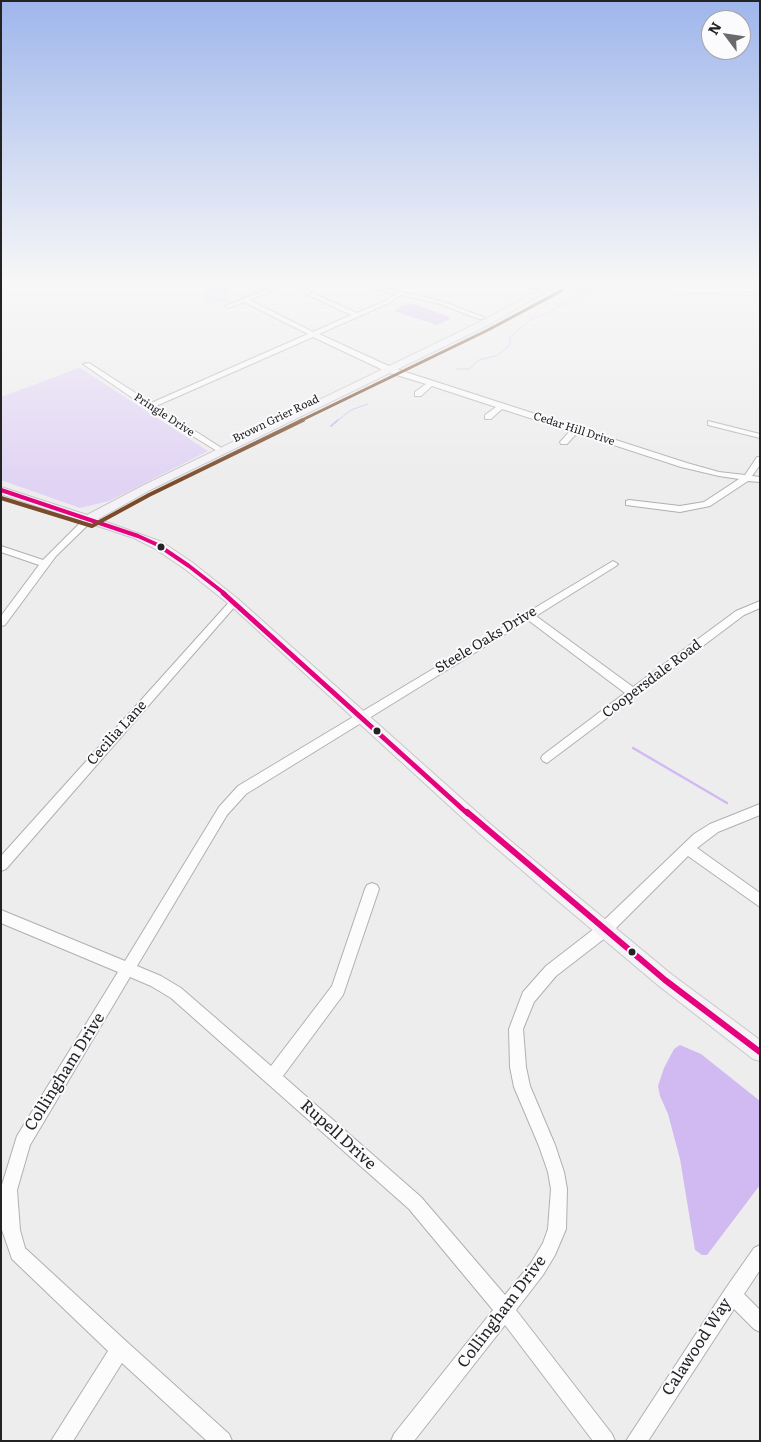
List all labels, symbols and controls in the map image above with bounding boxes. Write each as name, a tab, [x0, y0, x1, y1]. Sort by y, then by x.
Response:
north arrow	[701, 10, 751, 60]
text: N	[702, 18, 726, 38]
street label: Pringle Drive	[131, 391, 197, 439]
street label: Brown Grier Road	[231, 392, 321, 446]
street label: Cedar Hill Drive	[532, 410, 616, 448]
unlabelled marker	[156, 542, 166, 552]
street label: Steele Oaks Drive	[432, 603, 540, 677]
street label: Coopersdale Road	[599, 636, 705, 722]
street label: Cecilia Lane	[84, 697, 150, 769]
unlabelled marker	[372, 726, 382, 736]
unlabelled marker	[627, 947, 637, 957]
street label: Collingham Drive	[21, 1009, 109, 1135]
street label: Rupell Drive	[296, 1096, 380, 1174]
street label: Collingham Drive	[454, 1252, 550, 1372]
street label: Calawood Way	[658, 1295, 736, 1399]

